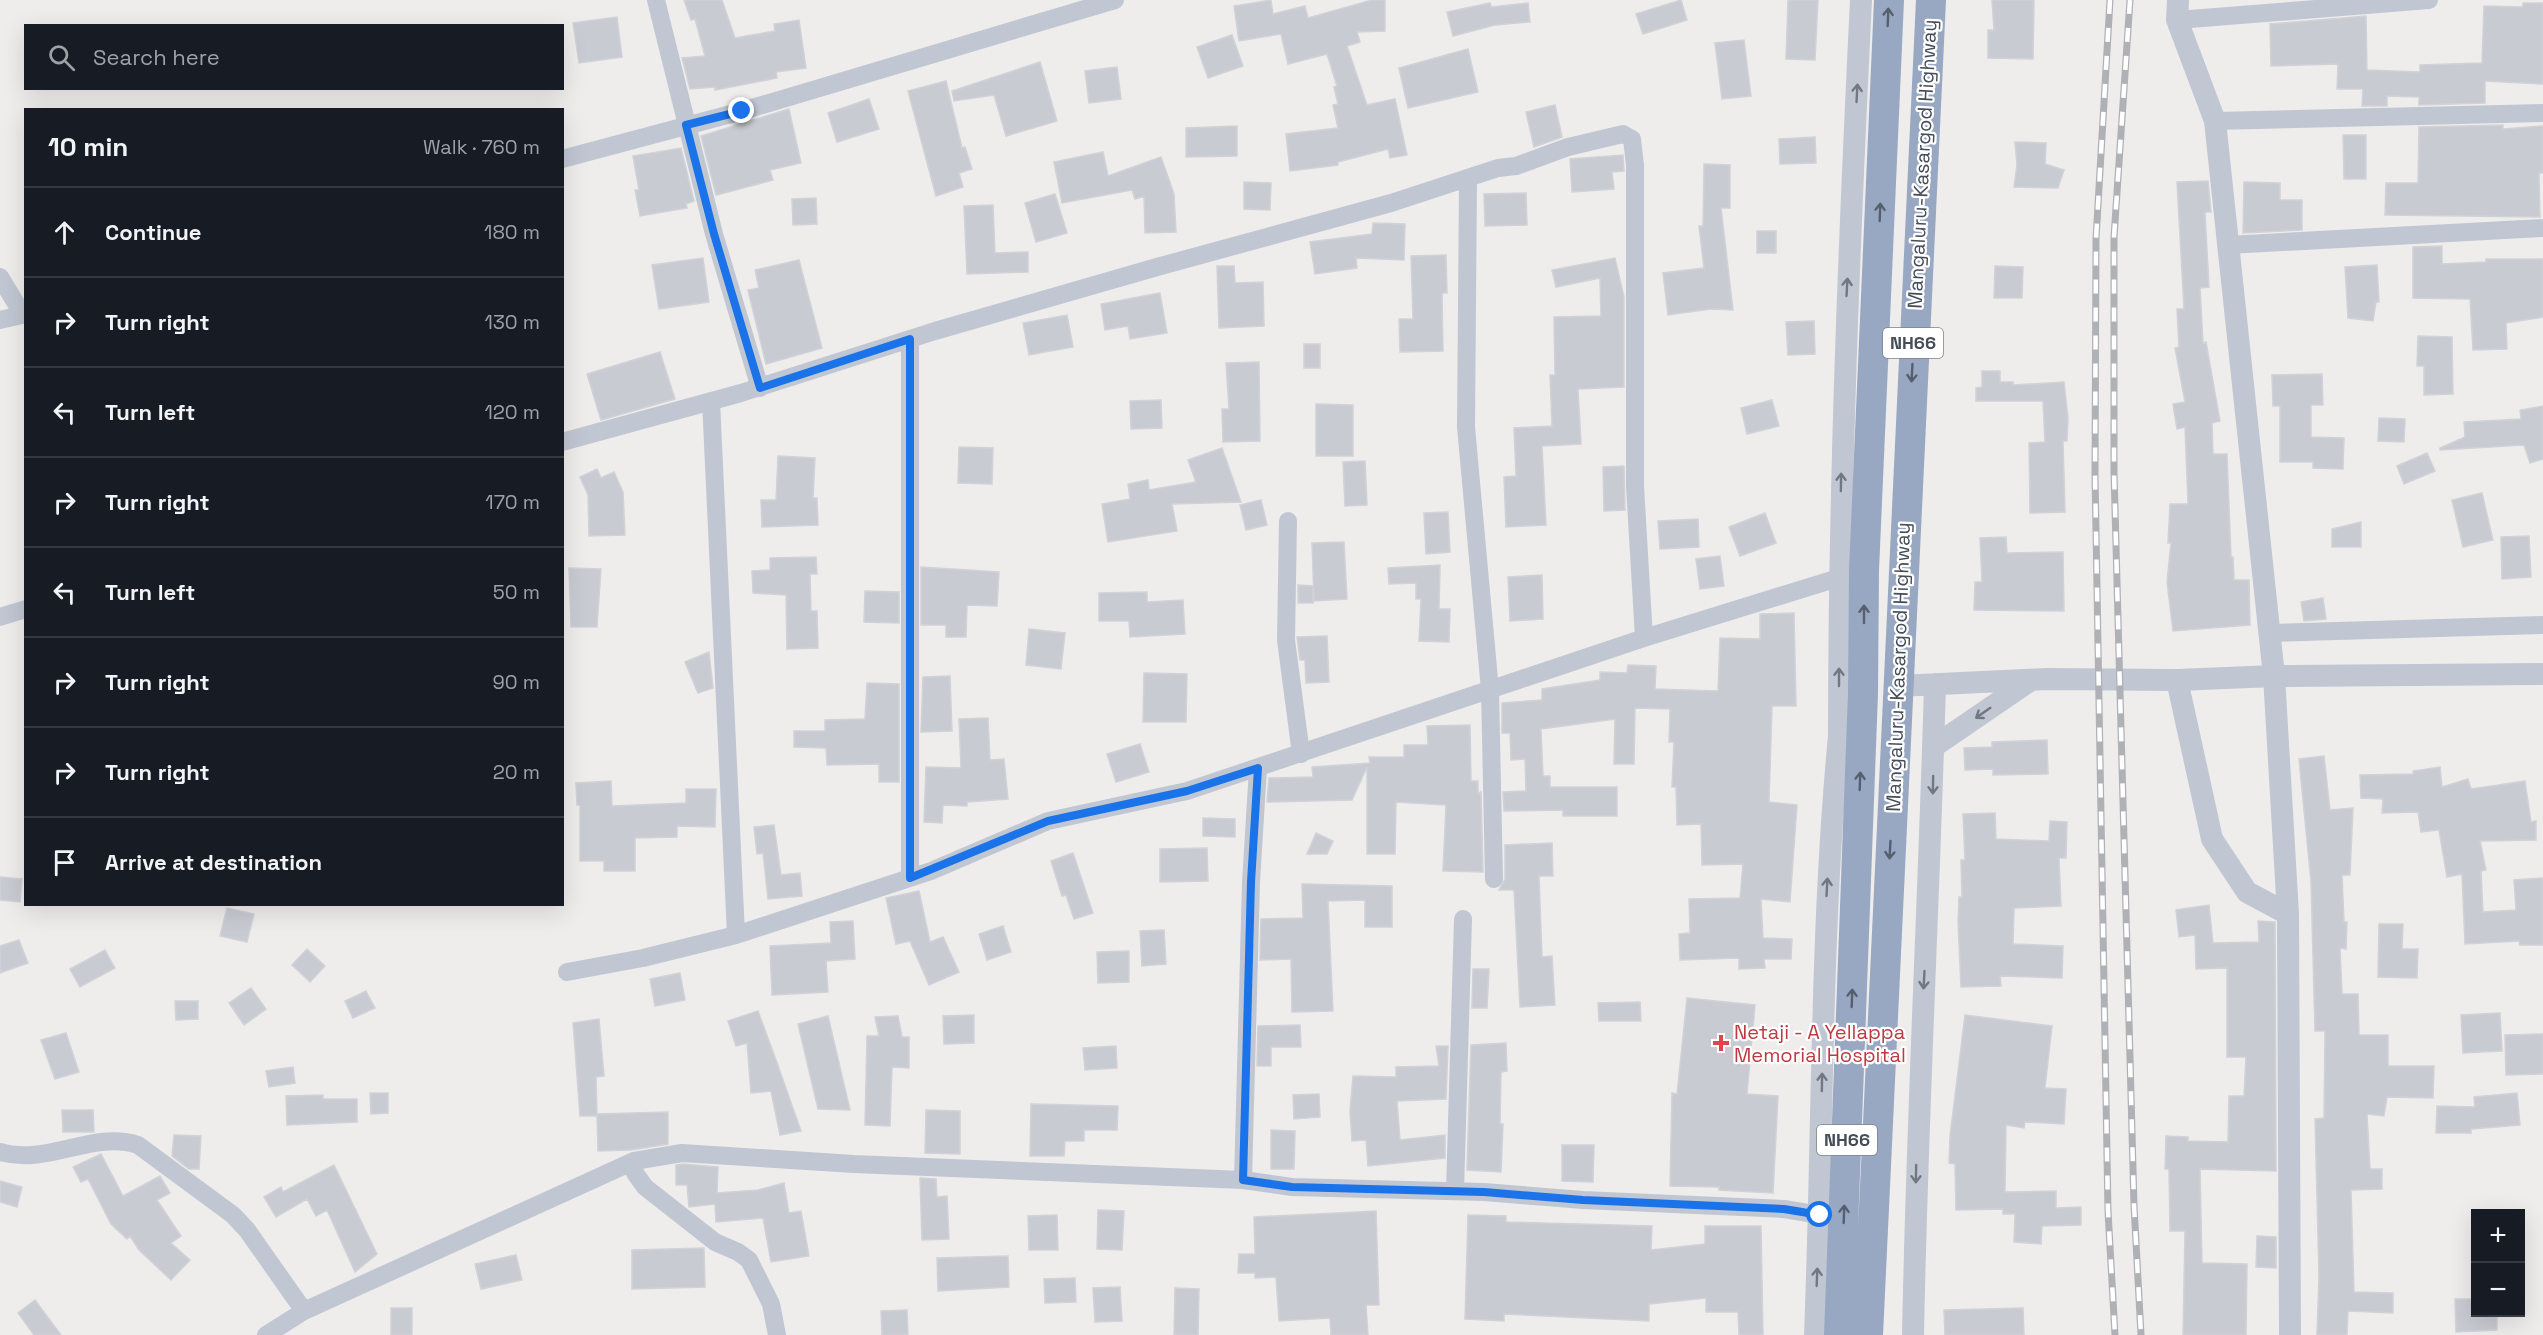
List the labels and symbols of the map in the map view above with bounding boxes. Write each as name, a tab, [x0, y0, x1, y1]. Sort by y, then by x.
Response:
one-way arrow	[1883, 8, 1894, 28]
street label: Mangaluru-Kasargod Highway	[1901, 19, 1943, 309]
one-way arrow	[1851, 83, 1862, 103]
route end	[728, 97, 754, 123]
one-way arrow	[1874, 203, 1886, 223]
one-way arrow	[1842, 278, 1853, 298]
road number: NH66	[1883, 328, 1943, 358]
one-way arrow	[1906, 363, 1917, 383]
one-way arrow	[1835, 473, 1847, 493]
street label: Mangaluru-Kasargod Highway	[1880, 522, 1916, 812]
one-way arrow	[1858, 604, 1870, 624]
one-way arrow	[1833, 668, 1845, 688]
one-way arrow	[1975, 707, 1991, 719]
one-way arrow	[1855, 772, 1866, 792]
one-way arrow	[1927, 774, 1939, 794]
one-way arrow	[1885, 839, 1896, 859]
one-way arrow	[1821, 877, 1832, 897]
one-way arrow	[1919, 969, 1930, 989]
one-way arrow	[1847, 988, 1858, 1008]
place label: Netaji - A Yellappa Memorial Hospital	[1734, 1019, 1906, 1068]
marker: Netaji - A Yellappa Memorial Hospital	[1712, 1034, 1730, 1052]
one-way arrow	[1816, 1072, 1828, 1092]
road number: NH66	[1817, 1125, 1877, 1155]
one-way arrow	[1910, 1164, 1922, 1184]
route start	[1806, 1201, 1832, 1227]
one-way arrow	[1839, 1204, 1850, 1224]
one-way arrow	[1812, 1267, 1823, 1287]

